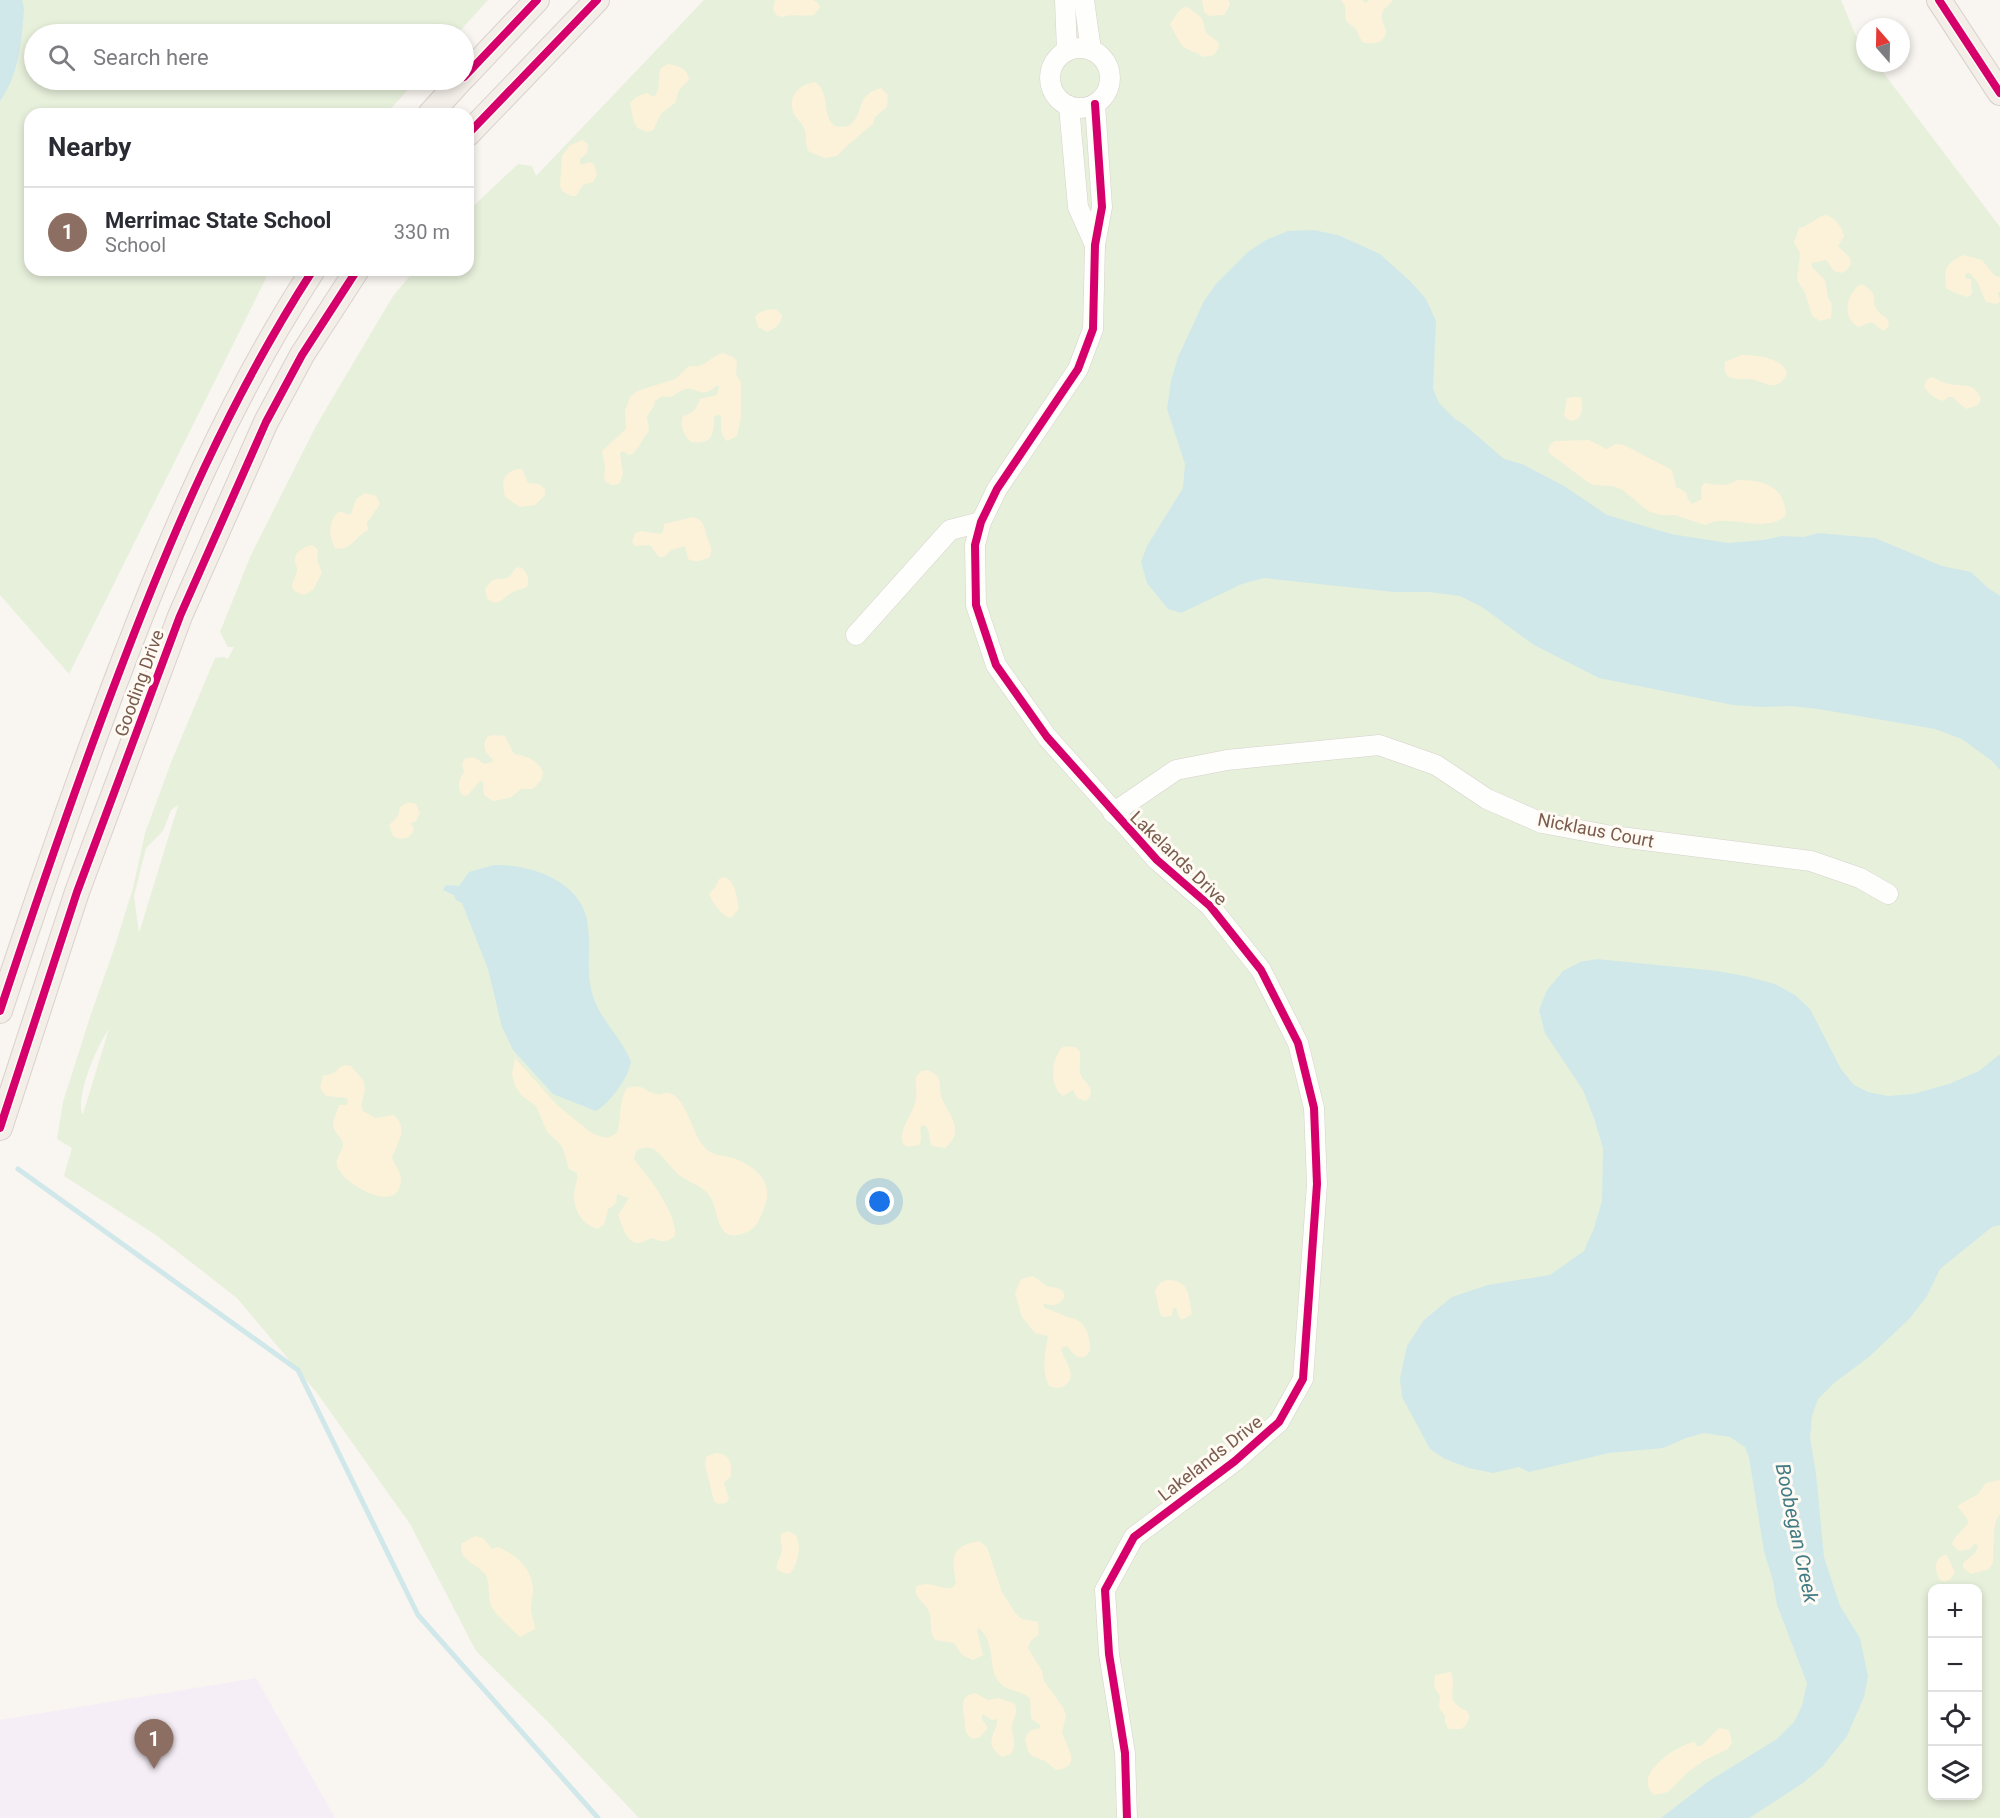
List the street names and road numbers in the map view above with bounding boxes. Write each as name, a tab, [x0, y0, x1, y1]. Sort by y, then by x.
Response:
street label: Gooding Drive	[110, 627, 168, 739]
street label: Lakelands Drive	[1126, 807, 1232, 909]
street label: Nicklaus Court	[1536, 808, 1656, 852]
street label: Lakelands Drive	[1154, 1411, 1266, 1505]

